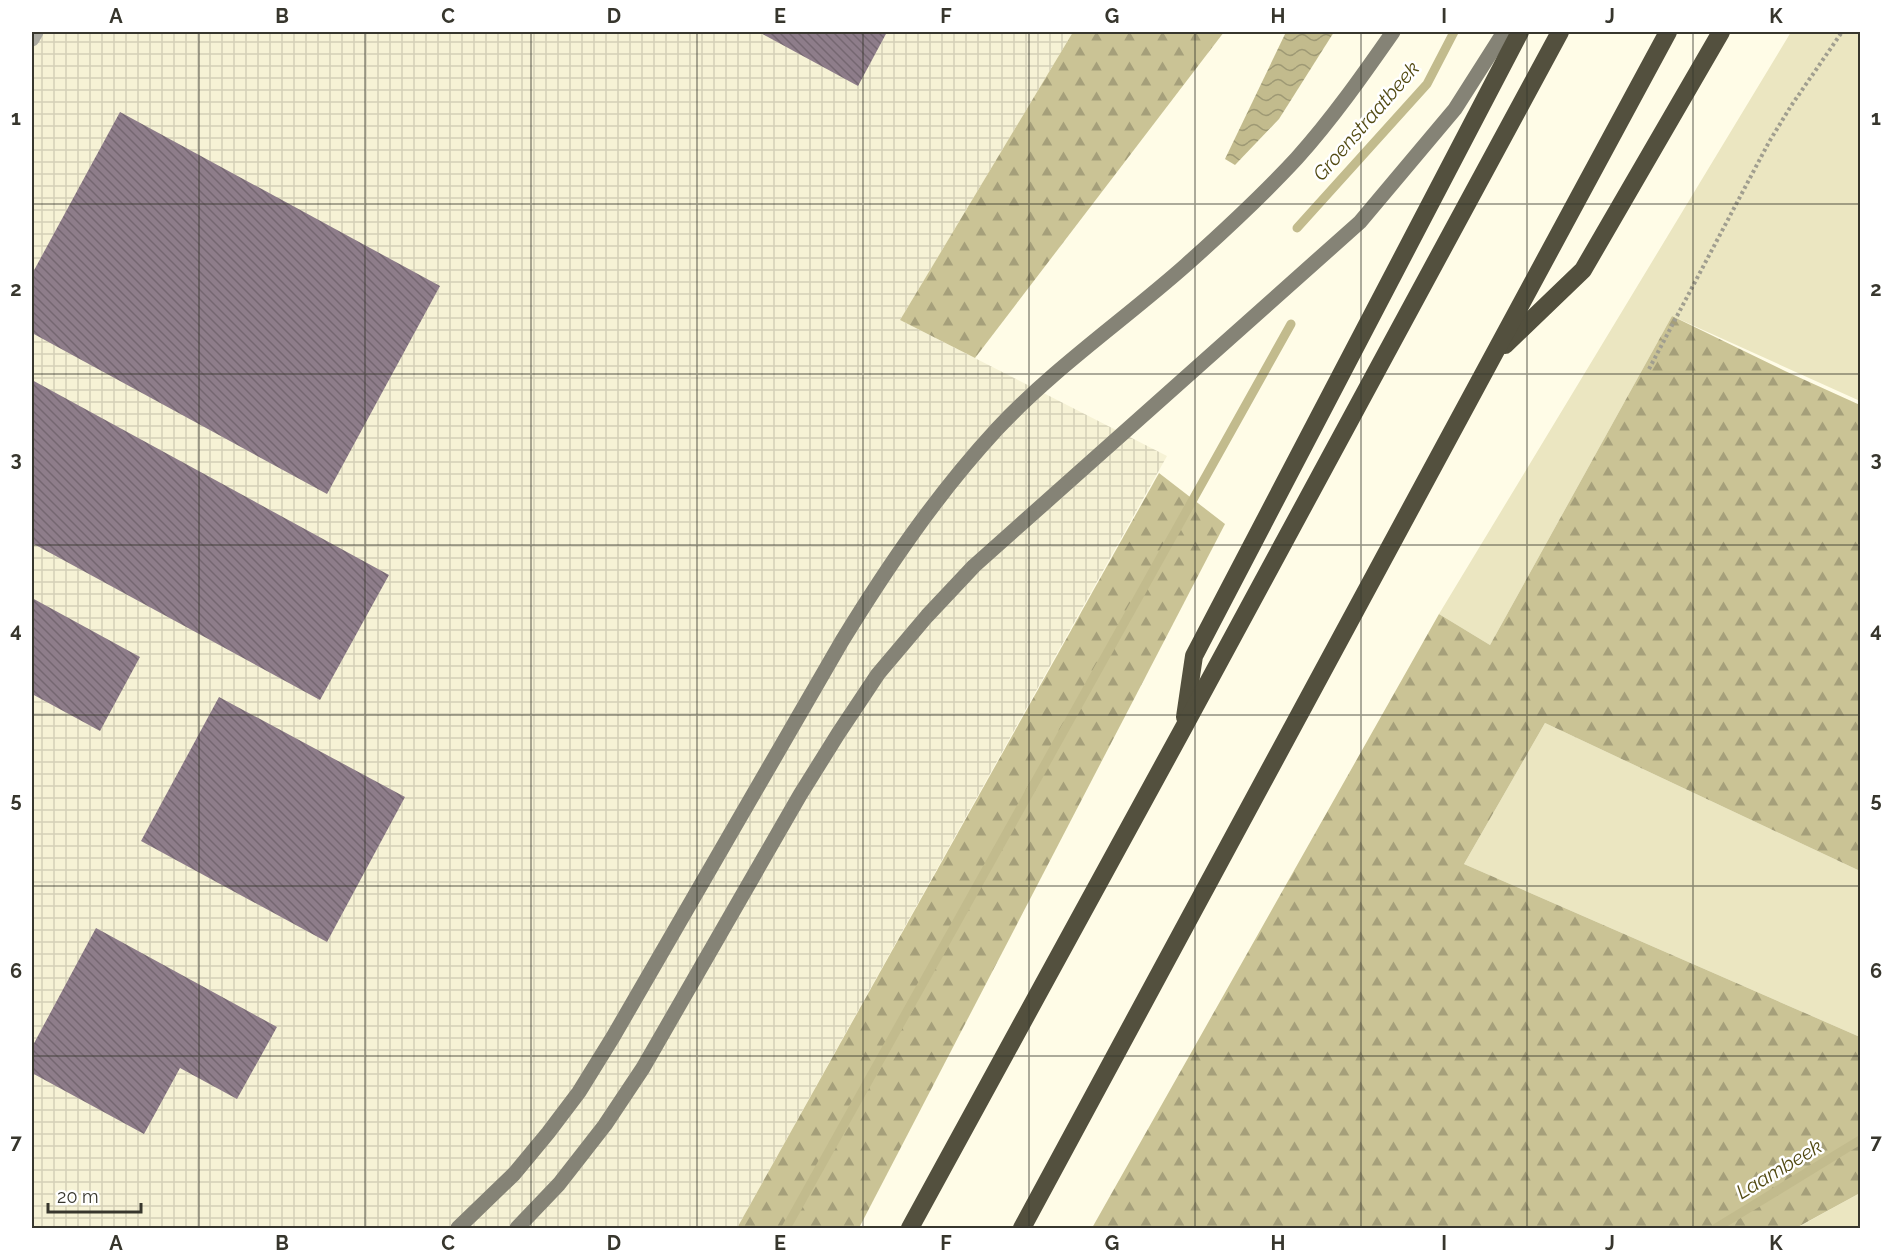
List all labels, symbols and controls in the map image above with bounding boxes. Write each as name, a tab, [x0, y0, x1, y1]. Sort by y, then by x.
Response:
text: A	[109, 4, 123, 28]
text: B	[275, 4, 289, 28]
text: C	[441, 4, 455, 28]
text: D	[607, 4, 621, 28]
text: E	[774, 4, 786, 28]
text: F	[940, 4, 952, 28]
text: G	[1105, 4, 1119, 28]
text: H	[1271, 4, 1285, 28]
text: I	[1441, 4, 1447, 28]
text: J	[1605, 4, 1615, 28]
text: K	[1769, 4, 1783, 28]
water label: Groenstraatbeek	[1308, 56, 1425, 186]
text: 1	[11, 106, 21, 130]
text: 1	[1871, 106, 1881, 130]
text: 2	[10, 277, 22, 301]
text: 2	[1870, 277, 1882, 301]
text: 3	[10, 447, 22, 471]
text: 3	[1870, 447, 1882, 471]
text: 4	[10, 618, 22, 642]
text: 4	[1870, 618, 1882, 642]
text: 5	[10, 788, 22, 812]
text: 5	[1870, 788, 1882, 812]
text: 6	[10, 959, 22, 983]
text: 6	[1870, 959, 1882, 983]
text: 7	[10, 1130, 22, 1154]
text: 7	[1870, 1130, 1882, 1154]
water label: Laambeek	[1732, 1134, 1827, 1204]
scale bar	[48, 1176, 141, 1214]
text: 20 m	[57, 1186, 99, 1207]
text: A	[109, 1231, 123, 1255]
text: B	[275, 1231, 289, 1255]
text: C	[441, 1231, 455, 1255]
text: D	[607, 1231, 621, 1255]
text: E	[774, 1231, 786, 1255]
text: F	[940, 1231, 952, 1255]
text: G	[1105, 1231, 1119, 1255]
text: H	[1271, 1231, 1285, 1255]
text: I	[1441, 1231, 1447, 1255]
text: J	[1605, 1231, 1615, 1255]
text: K	[1769, 1231, 1783, 1255]

